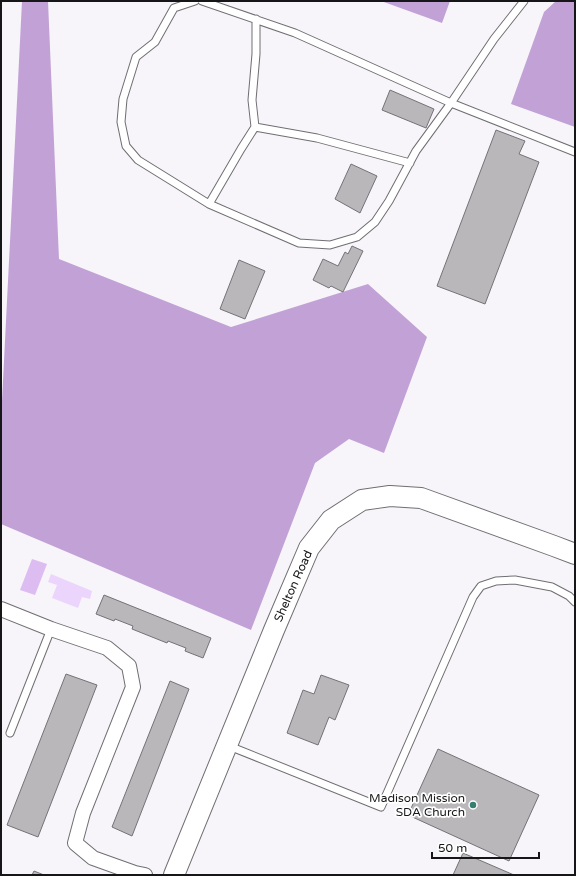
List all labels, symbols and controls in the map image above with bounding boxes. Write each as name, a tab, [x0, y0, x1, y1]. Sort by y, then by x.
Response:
street label: Shelton Road	[271, 548, 315, 624]
place label: Madison Mission SDA Church	[369, 791, 465, 819]
marker: Madison Mission SDA Church	[468, 800, 478, 810]
scale bar	[432, 834, 539, 860]
text: 50 m	[438, 841, 467, 855]

